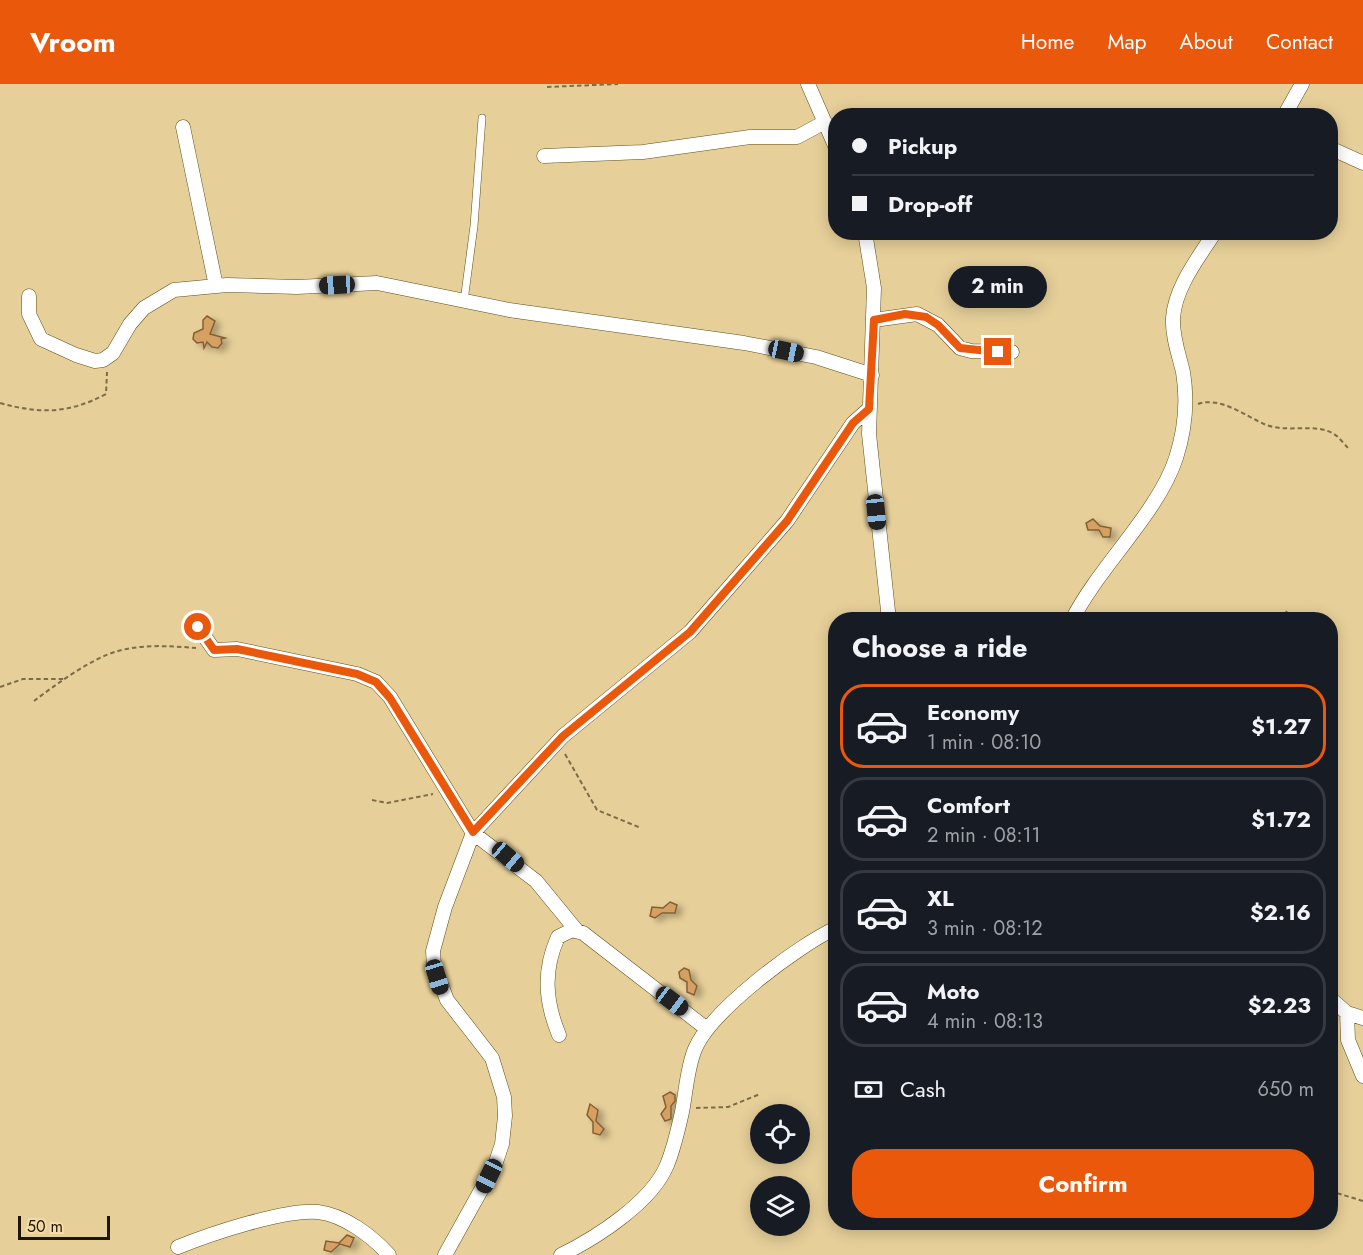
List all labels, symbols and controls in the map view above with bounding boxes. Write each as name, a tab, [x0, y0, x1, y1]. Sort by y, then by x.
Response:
text: Vroom	[30, 22, 116, 63]
text: Home	[1021, 27, 1074, 57]
text: Map	[1107, 27, 1147, 57]
text: About	[1180, 27, 1233, 57]
text: Contact	[1266, 27, 1333, 57]
text: Pickup	[888, 130, 957, 162]
text: Drop-off	[888, 188, 972, 220]
callout: 2 min	[948, 265, 1048, 307]
text: 2 min	[971, 272, 1024, 301]
car	[319, 275, 355, 295]
car	[767, 338, 805, 364]
route end	[984, 338, 1011, 365]
car	[865, 493, 887, 531]
route start	[184, 613, 211, 640]
text: Choose a ride	[852, 628, 1027, 667]
text: Economy	[927, 696, 1019, 728]
icon: car	[855, 699, 909, 753]
text: $1.27	[1251, 710, 1311, 742]
text: 1 min · 08:10	[927, 728, 1041, 757]
text: Comfort	[927, 789, 1010, 821]
icon: car	[855, 792, 909, 846]
text: $1.72	[1251, 803, 1311, 835]
text: 2 min · 08:11	[927, 821, 1041, 850]
car	[488, 839, 528, 875]
text: XL	[927, 882, 954, 914]
icon: car	[855, 885, 909, 939]
text: $2.16	[1250, 896, 1311, 928]
text: 3 min · 08:12	[927, 914, 1043, 943]
car	[423, 957, 451, 997]
text: Moto	[927, 975, 980, 1007]
icon: car	[855, 978, 909, 1032]
car	[652, 983, 692, 1019]
text: $2.23	[1248, 989, 1311, 1021]
text: 4 min · 08:13	[927, 1007, 1043, 1036]
icon: cash	[852, 1073, 885, 1106]
text: Cash	[900, 1073, 946, 1105]
text: 650 m	[1258, 1075, 1314, 1104]
map controls	[750, 1104, 810, 1236]
button: locate	[750, 1104, 810, 1164]
button: Confirm	[852, 1149, 1314, 1218]
car	[473, 1156, 505, 1196]
button: layers	[750, 1176, 810, 1236]
scale bar	[18, 1213, 110, 1240]
text: 50 m	[27, 1215, 63, 1238]

